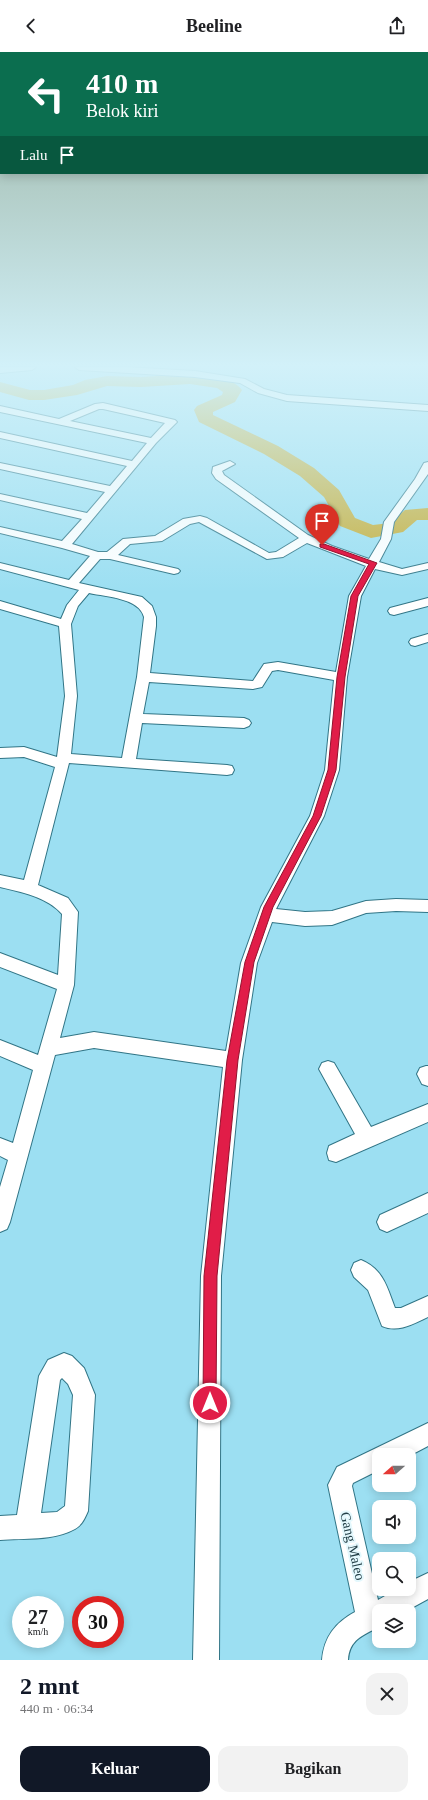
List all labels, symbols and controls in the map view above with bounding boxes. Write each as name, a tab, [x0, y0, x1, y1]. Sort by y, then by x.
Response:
icon: back	[20, 15, 42, 37]
icon: share	[386, 15, 408, 37]
text: Beeline	[186, 16, 242, 36]
icon: left	[20, 68, 72, 120]
text: 410 m	[86, 68, 158, 99]
text: Belok kiri	[86, 101, 159, 121]
icon: arrive	[56, 144, 78, 166]
text: Lalu	[20, 147, 48, 163]
pin	[305, 504, 339, 545]
icon: arrive	[311, 510, 333, 532]
position arrow	[189, 1382, 231, 1424]
north arrow	[372, 1448, 416, 1492]
map controls	[372, 1448, 416, 1648]
button: sound	[372, 1500, 416, 1544]
street label: Gang Maleo	[337, 1511, 368, 1582]
button: search	[372, 1552, 416, 1596]
speed limit sign: 30	[72, 1596, 124, 1648]
button: layers	[372, 1604, 416, 1648]
text: 27	[28, 1606, 48, 1628]
text: km/h	[28, 1626, 48, 1637]
text: 2 mnt	[20, 1673, 79, 1699]
button: close	[366, 1673, 408, 1715]
text: 440 m · 06:34	[20, 1701, 93, 1716]
button: Keluar	[20, 1746, 210, 1792]
button: Bagikan	[218, 1746, 408, 1792]

